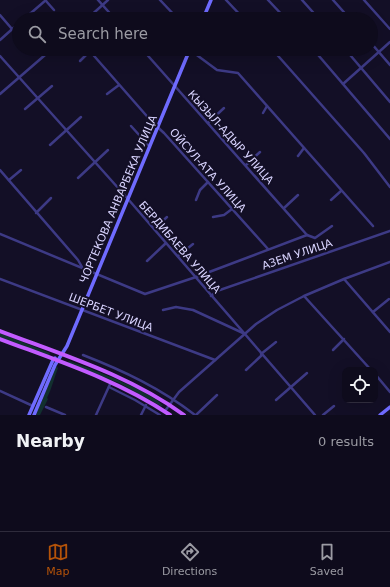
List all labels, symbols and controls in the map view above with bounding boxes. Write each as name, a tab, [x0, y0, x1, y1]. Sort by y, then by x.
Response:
search box	[12, 12, 378, 56]
icon: search	[26, 23, 48, 45]
text: Search here	[58, 25, 148, 43]
street label: КЫЗЫЛ-АДЫР УЛИЦА	[185, 88, 277, 187]
street label: ЧОРТЕКОВА АНВАРБЕКА УЛИЦА	[77, 113, 160, 285]
street label: ОЙСУЛ-АТА УЛИЦА	[167, 126, 249, 215]
street label: БЕРДИБАЕВА УЛИЦА	[136, 199, 223, 296]
street label: АЗЕМ УЛИЦА	[260, 236, 335, 273]
street label: ШЕРБЕТ УЛИЦА	[67, 290, 155, 335]
map controls	[342, 367, 378, 403]
button: locate	[342, 367, 378, 403]
text: Nearby	[16, 431, 85, 451]
text: 0 results	[318, 434, 374, 449]
tab: Map	[46, 541, 69, 578]
tab: Directions	[162, 541, 217, 578]
tab: Saved	[310, 541, 344, 578]

